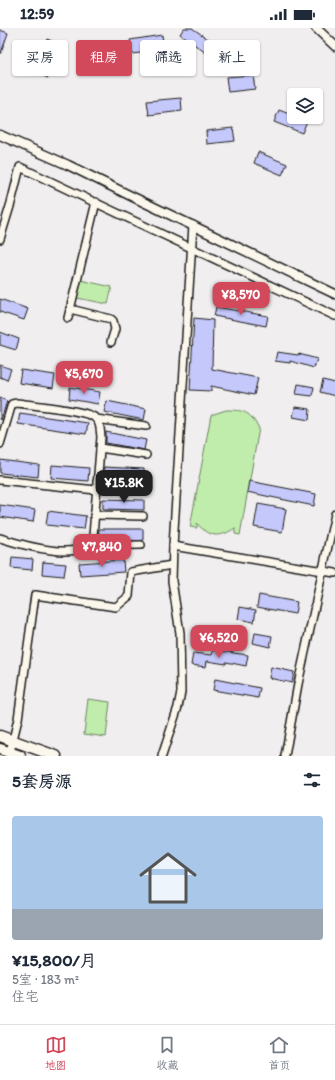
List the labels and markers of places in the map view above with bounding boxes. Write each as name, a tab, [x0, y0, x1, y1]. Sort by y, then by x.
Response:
pin: ¥8,570	[208, 282, 274, 316]
pin: ¥5,670	[51, 361, 117, 395]
pin: ¥15.8K	[91, 470, 157, 504]
pin: ¥7,840	[69, 534, 135, 568]
pin: ¥6,520	[186, 625, 252, 659]

